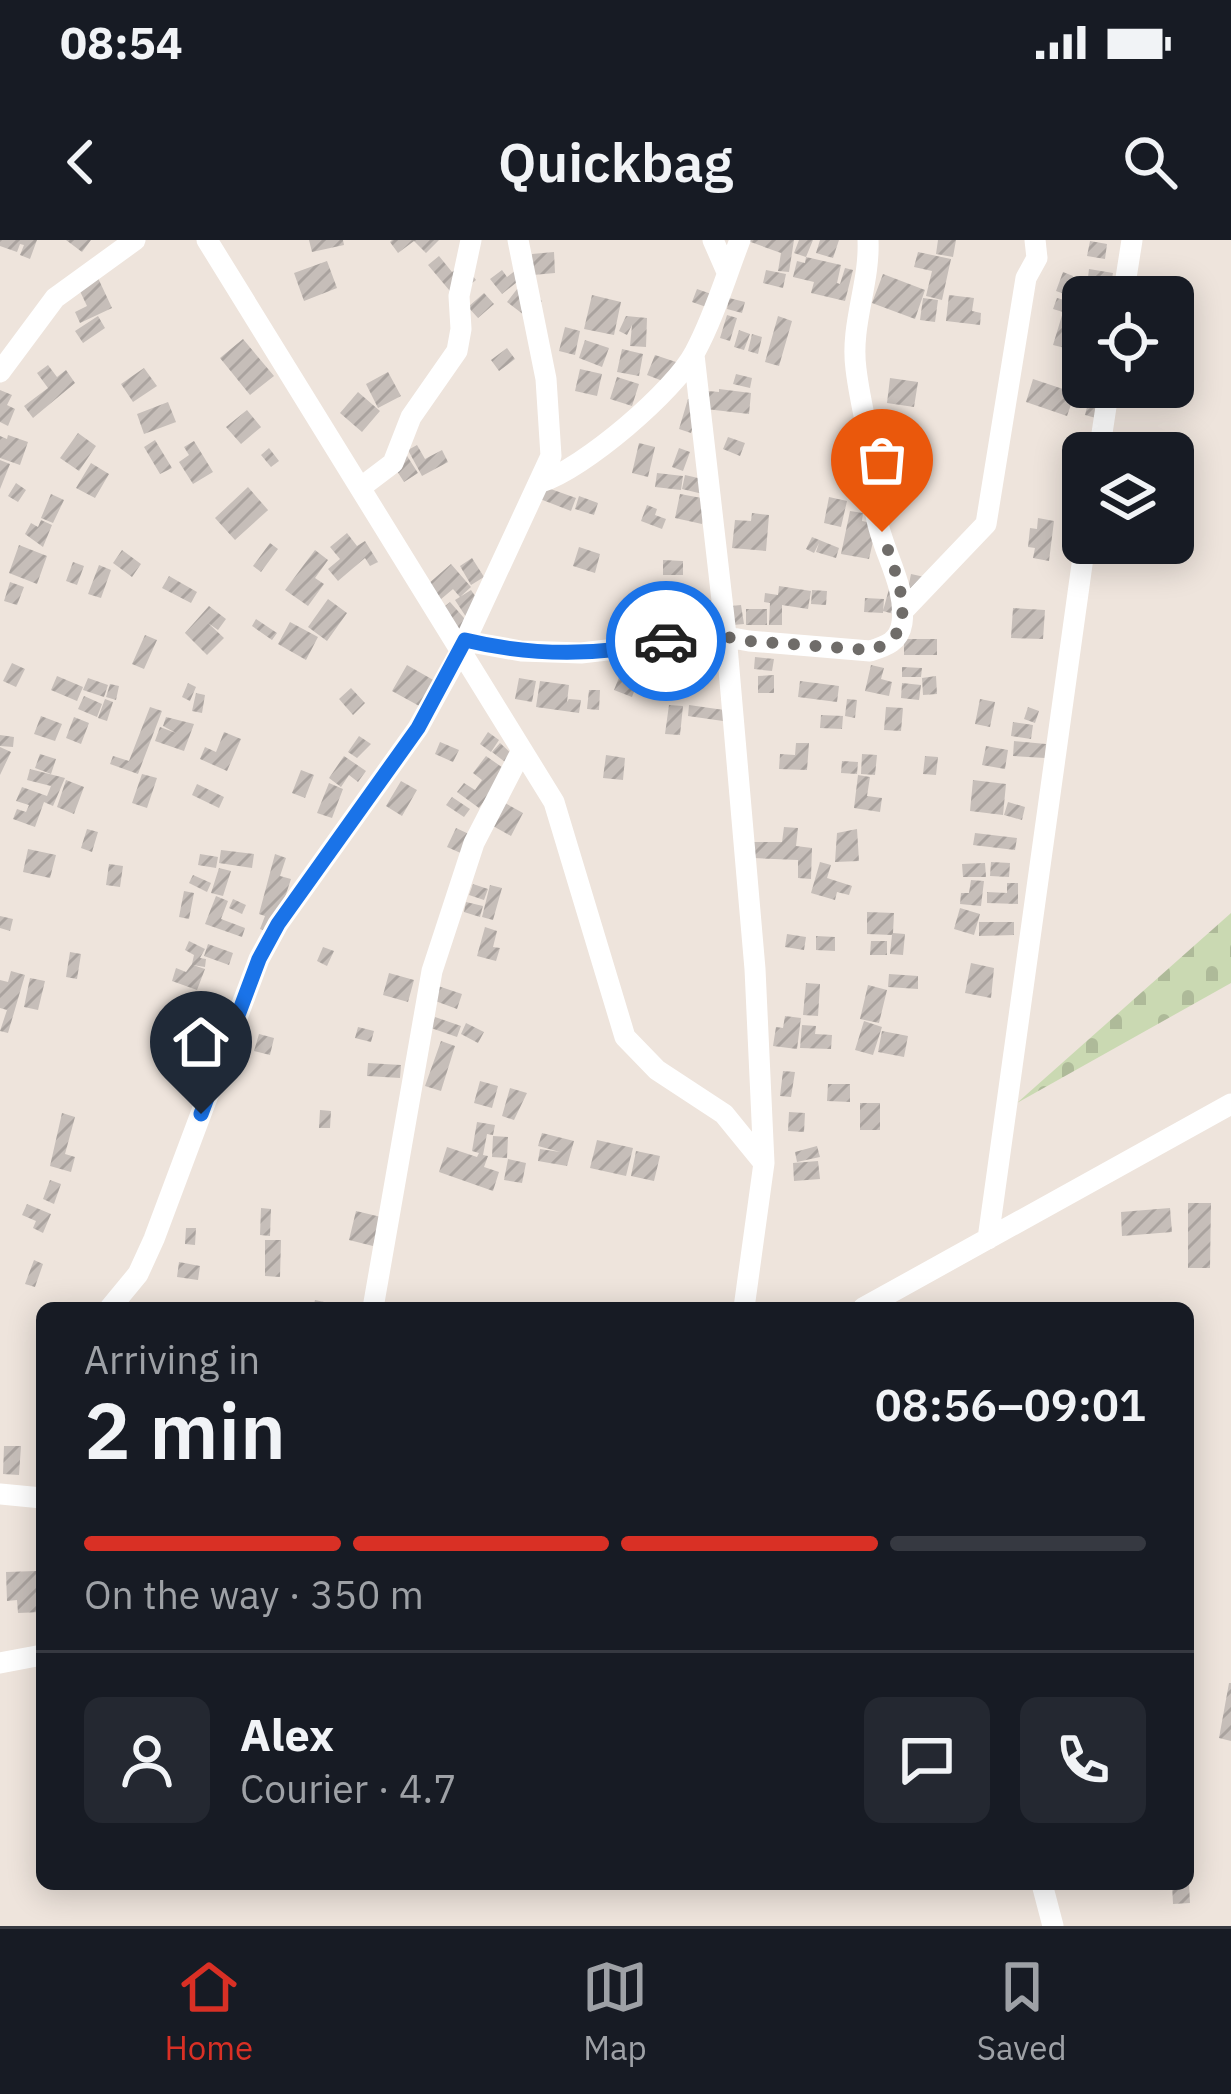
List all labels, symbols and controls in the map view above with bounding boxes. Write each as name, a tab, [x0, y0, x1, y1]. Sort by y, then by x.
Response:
text: 08:54	[60, 13, 183, 71]
text: Quickbag	[498, 127, 733, 197]
icon: back	[48, 129, 114, 195]
icon: search	[1117, 129, 1183, 195]
map controls	[1062, 276, 1194, 564]
button: locate	[1062, 276, 1194, 408]
pin	[831, 409, 933, 532]
icon: bag	[849, 427, 915, 493]
button: layers	[1062, 432, 1194, 564]
courier	[606, 581, 726, 701]
icon: car	[633, 608, 699, 674]
pin	[150, 991, 252, 1114]
icon: home	[168, 1009, 234, 1075]
text: Arriving in	[84, 1334, 260, 1385]
text: 08:56–09:01	[875, 1375, 1146, 1433]
text: 2 min	[84, 1379, 286, 1480]
text: On the way · 350 m	[84, 1569, 424, 1620]
button: person	[84, 1697, 210, 1823]
button: chat	[864, 1697, 990, 1823]
button: phone	[1020, 1697, 1146, 1823]
text: Alex	[240, 1705, 334, 1763]
text: Courier · 4.7	[240, 1763, 457, 1814]
tab: Home	[164, 1954, 253, 2069]
tab: Map	[582, 1954, 648, 2069]
tab: Saved	[977, 1954, 1067, 2069]

